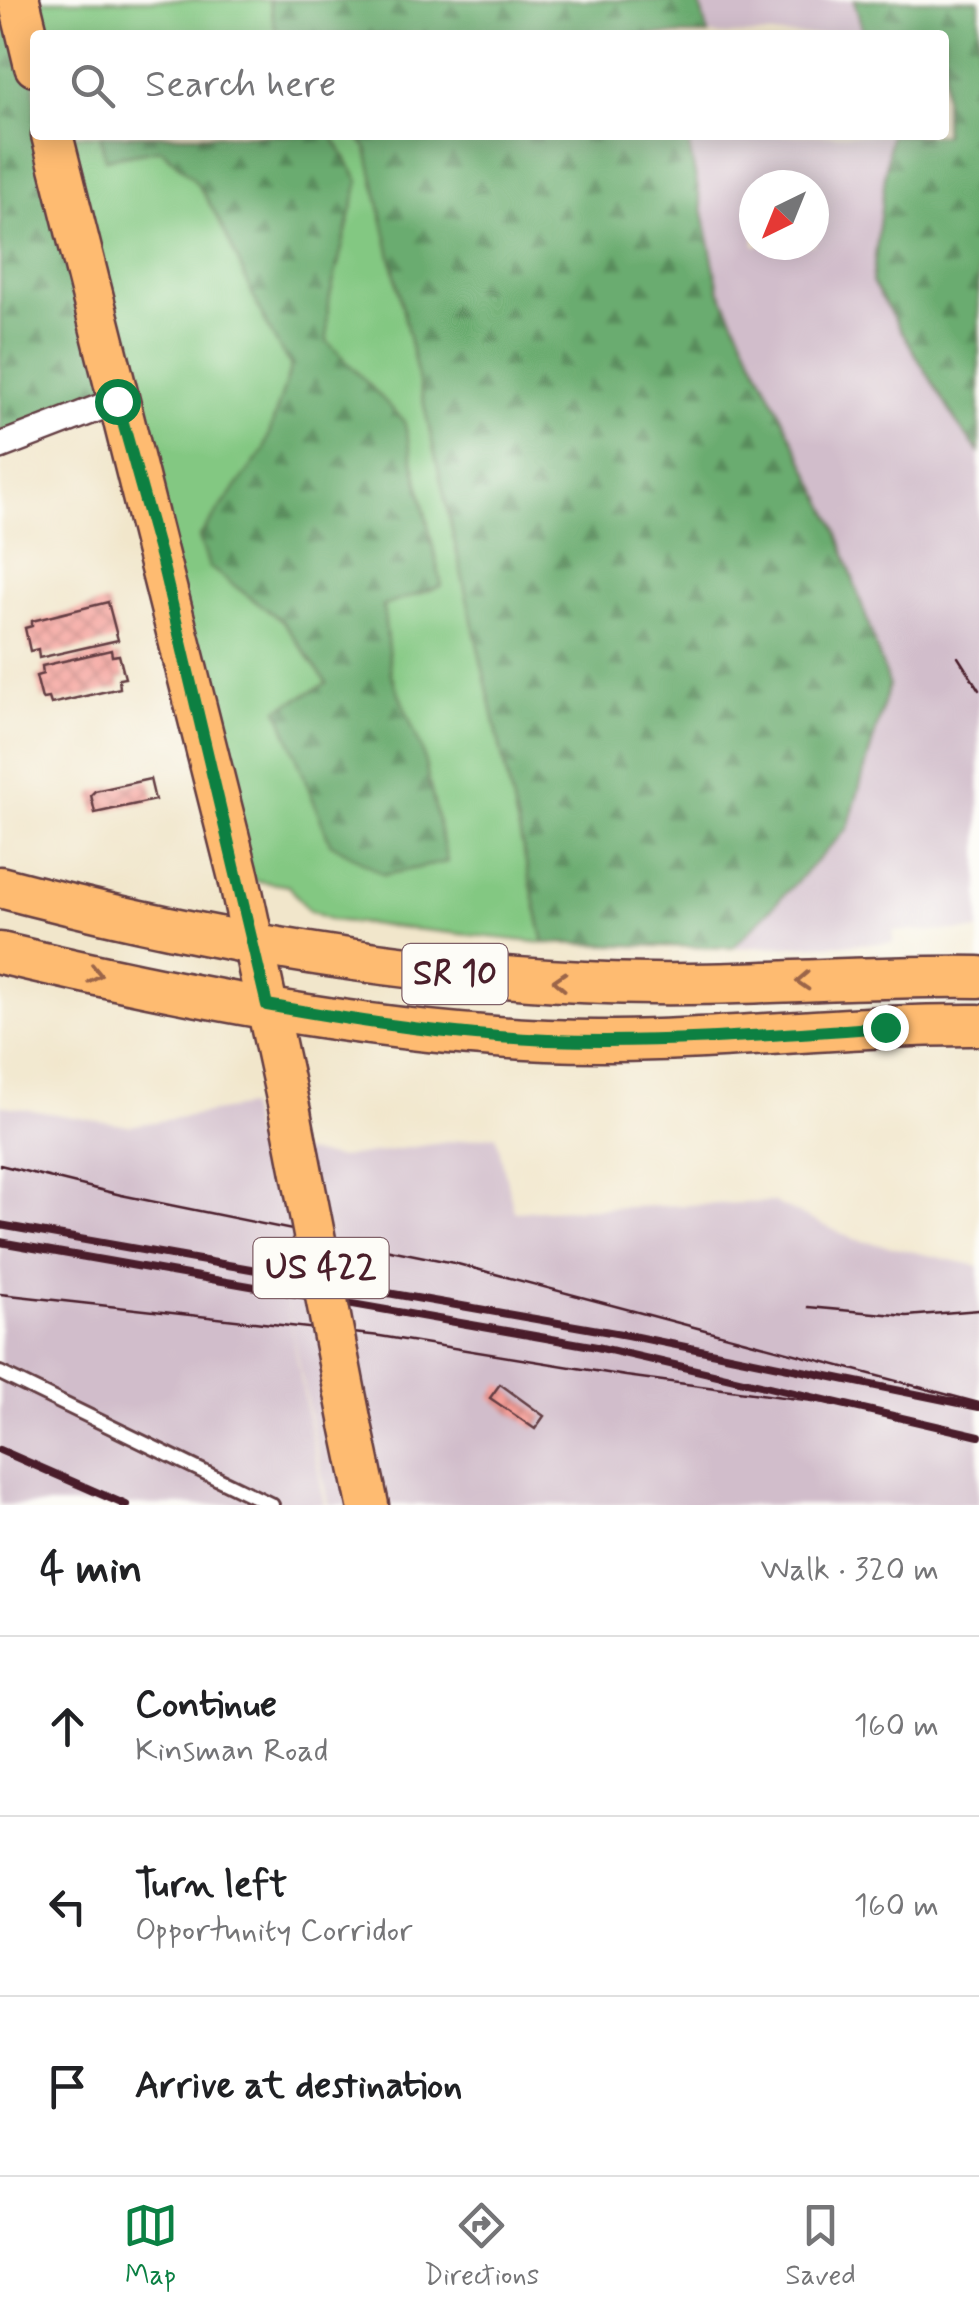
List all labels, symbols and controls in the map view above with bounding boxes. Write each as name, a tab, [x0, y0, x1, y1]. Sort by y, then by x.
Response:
search box	[30, 30, 949, 140]
icon: search	[65, 58, 120, 113]
text: Search here	[145, 61, 336, 110]
north arrow	[739, 170, 829, 260]
route start	[95, 379, 141, 425]
road number: SR 10	[402, 944, 508, 1004]
one-way arrow	[86, 963, 103, 984]
one-way arrow	[794, 970, 810, 991]
one-way arrow	[552, 971, 568, 992]
route end	[863, 1005, 909, 1051]
road number: US 422	[254, 1238, 388, 1298]
text: 4 min	[40, 1543, 142, 1598]
text: Walk · 320 m	[761, 1549, 939, 1591]
text: Continue	[135, 1681, 277, 1730]
icon: ahead	[40, 1699, 95, 1754]
text: 160 m	[854, 1705, 939, 1747]
text: Kinsman Road	[135, 1730, 328, 1772]
text: Turn left	[135, 1861, 287, 1910]
icon: left	[40, 1879, 95, 1934]
text: 160 m	[854, 1885, 939, 1927]
text: Opportunity Corridor	[135, 1910, 412, 1952]
icon: arrive	[40, 2059, 95, 2114]
text: Arrive at destination	[135, 2062, 462, 2111]
tab: Map	[123, 2198, 178, 2295]
tab: Directions	[424, 2198, 539, 2295]
tab: Saved	[785, 2198, 856, 2295]

